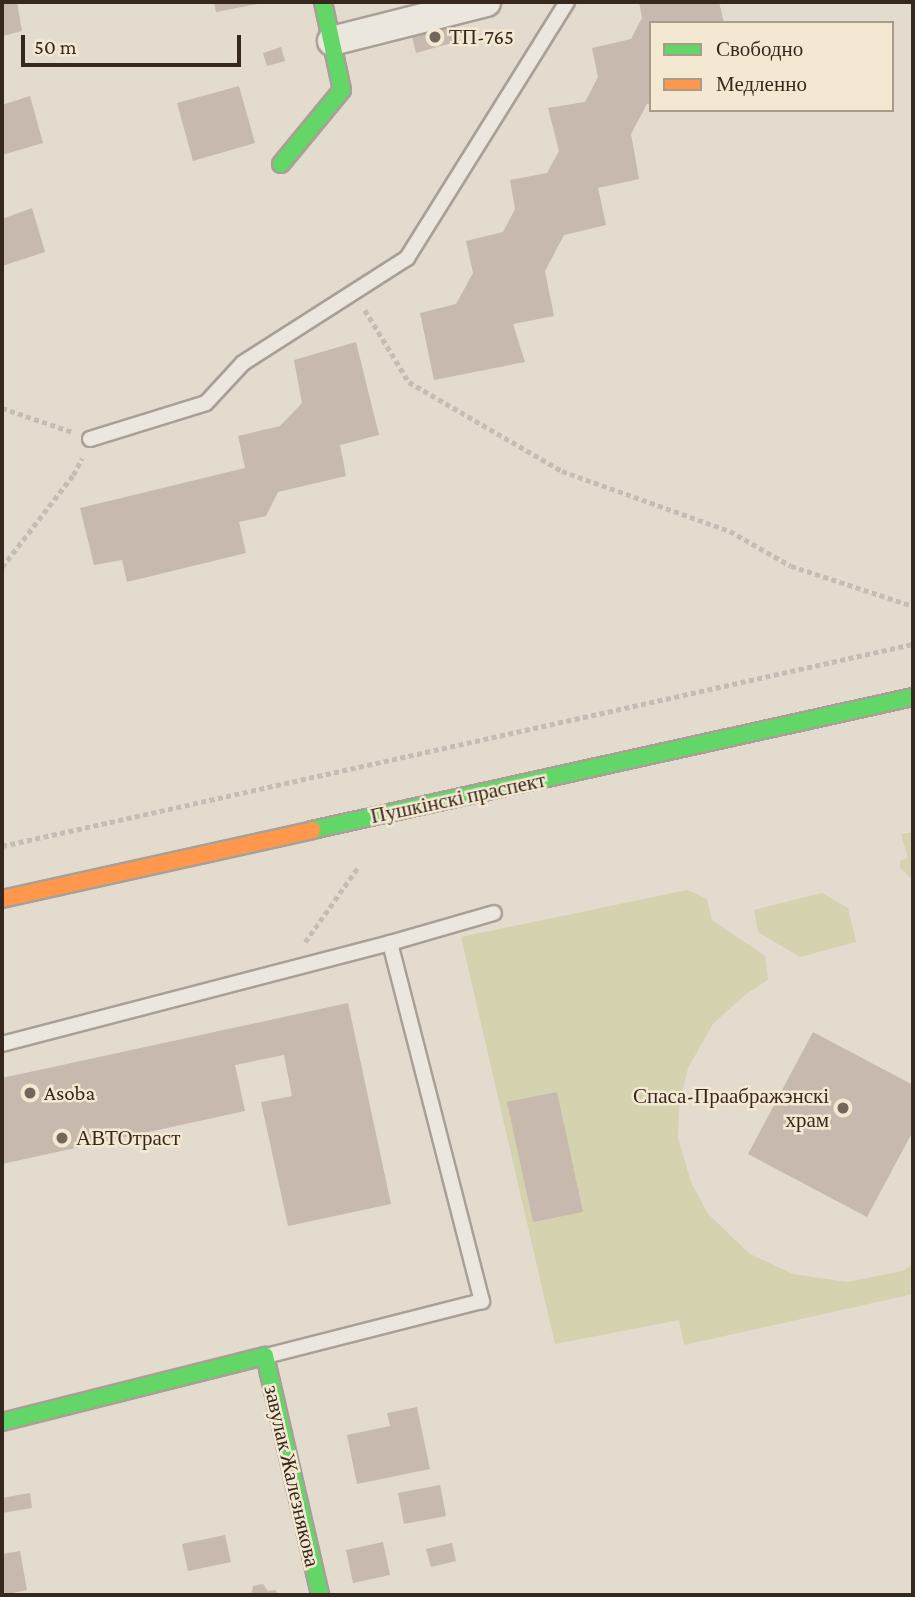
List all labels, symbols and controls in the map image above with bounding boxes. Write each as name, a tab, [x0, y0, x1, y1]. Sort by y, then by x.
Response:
scale bar	[24, 21, 245, 65]
legend	[649, 21, 894, 112]
place label: ТП-765	[449, 24, 514, 50]
marker: ТП-765	[427, 29, 443, 45]
text: 50 m	[34, 35, 77, 59]
text: Свободно	[716, 37, 803, 61]
text: Медленно	[716, 72, 807, 96]
street label: Пушкінскі праспект	[368, 767, 548, 829]
place label: Asoba	[44, 1080, 95, 1106]
place label: Спаса-Праабражэнскі храм	[633, 1083, 829, 1133]
marker: Asoba	[22, 1085, 38, 1101]
marker: Спаса-Праабражэнскі храм	[835, 1100, 851, 1116]
place label: АВТОтраст	[76, 1125, 180, 1151]
marker: АВТОтраст	[54, 1130, 70, 1146]
street label: завулак Жалезнякова	[259, 1383, 325, 1569]

